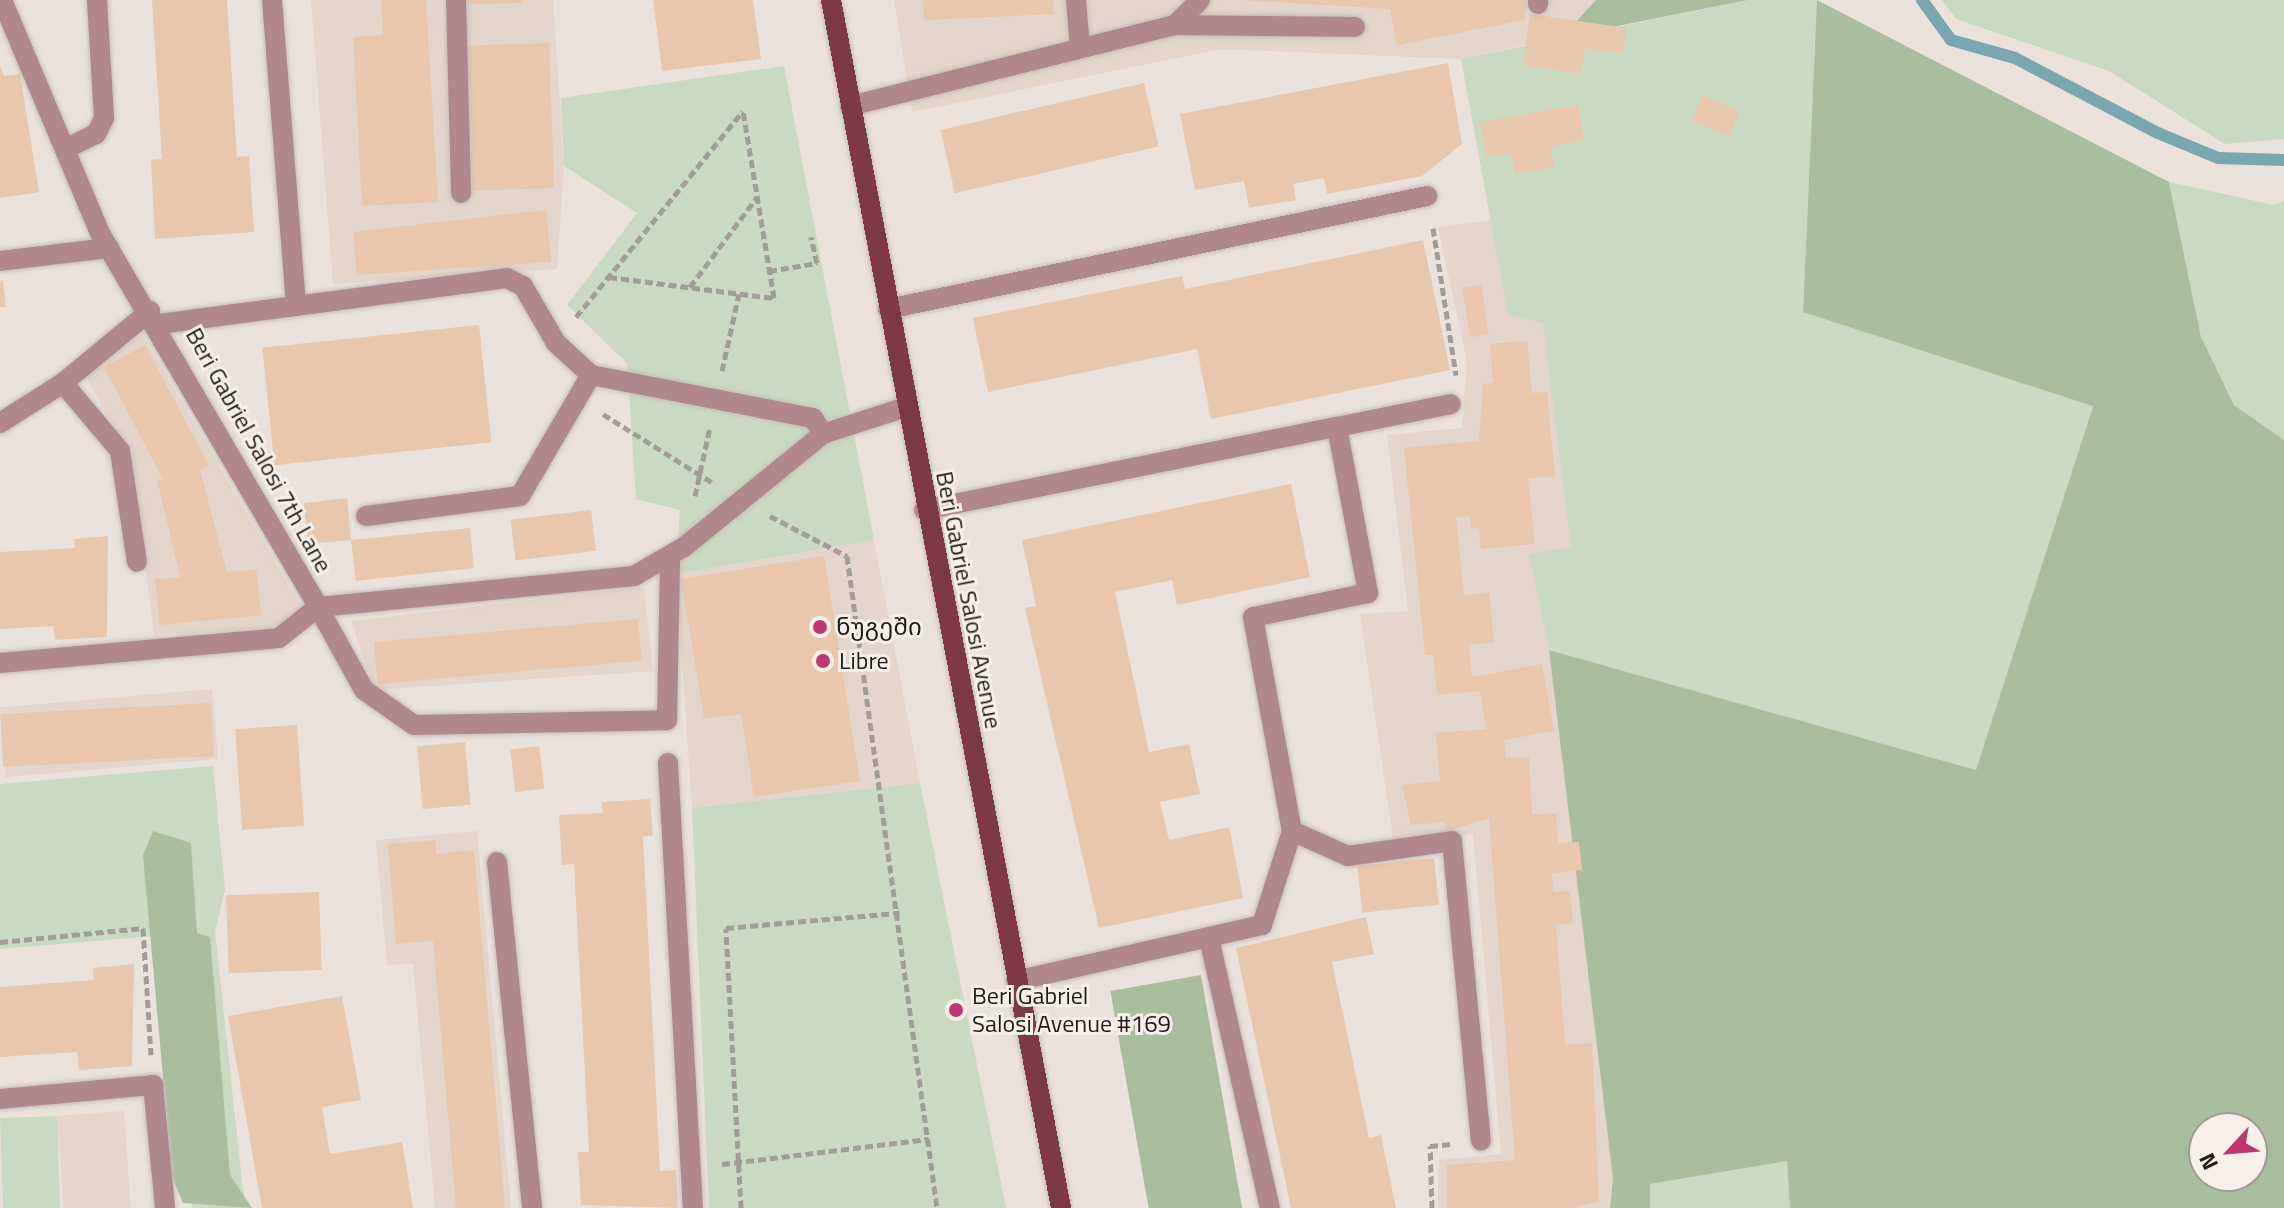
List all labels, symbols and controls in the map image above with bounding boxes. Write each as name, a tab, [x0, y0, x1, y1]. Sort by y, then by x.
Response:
street label: Beri Gabriel Salosi 7th Lane	[180, 323, 338, 577]
street label: Beri Gabriel Salosi Avenue	[930, 469, 1008, 731]
place label: ნუგეში	[836, 613, 922, 641]
marker: ნუგეში	[811, 618, 829, 636]
place label: Libre	[839, 647, 889, 675]
marker: Libre	[814, 652, 832, 670]
place label: Beri Gabriel Salosi Avenue #169	[972, 982, 1171, 1038]
marker: Beri Gabriel Salosi Avenue #169	[947, 1001, 965, 1019]
north arrow	[2188, 1112, 2268, 1192]
text: N	[2190, 1147, 2227, 1176]

